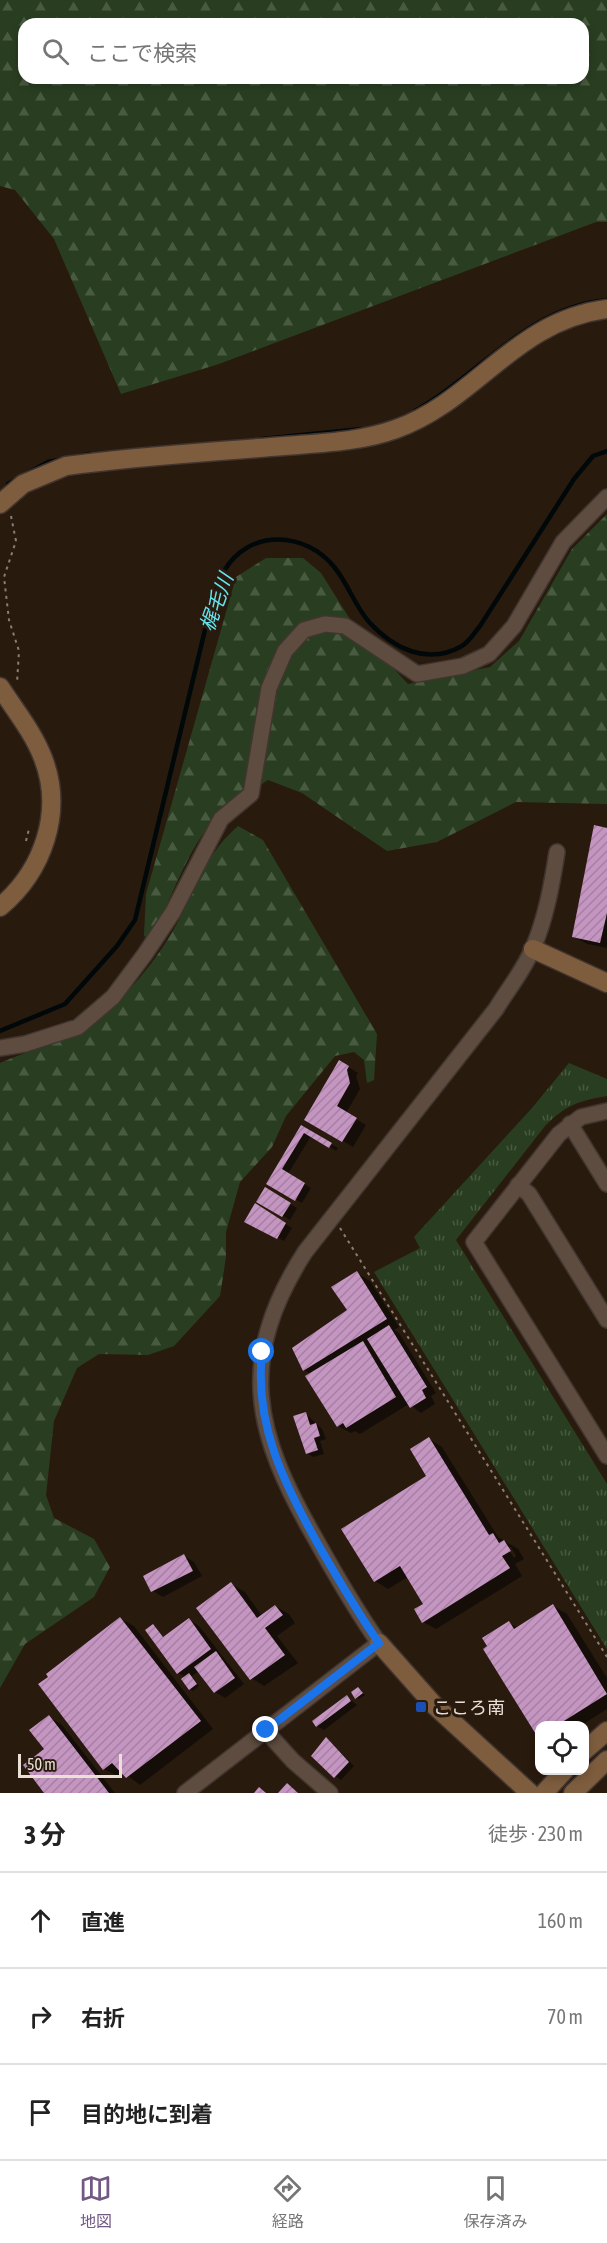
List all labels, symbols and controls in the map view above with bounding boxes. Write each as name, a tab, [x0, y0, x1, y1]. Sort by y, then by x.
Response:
search box	[18, 18, 589, 84]
icon: search	[39, 35, 72, 68]
text: ここで検索	[87, 40, 197, 66]
water label: 梶毛川	[195, 568, 238, 634]
route start	[248, 1338, 274, 1364]
place label: こころ南	[433, 1697, 505, 1718]
marker: こころ南	[414, 1700, 428, 1714]
route end	[252, 1716, 278, 1742]
map controls	[535, 1721, 589, 1775]
button: locate	[535, 1721, 589, 1775]
scale bar	[18, 1751, 122, 1778]
text: 50 m	[27, 1755, 56, 1773]
text: 3 分	[24, 1820, 66, 1850]
text: 徒歩 · 230 m	[488, 1822, 583, 1845]
icon: ahead	[24, 1904, 57, 1937]
text: 直進	[81, 1909, 125, 1935]
text: 160 m	[538, 1909, 583, 1932]
icon: right	[24, 2000, 57, 2033]
text: 右折	[81, 2005, 125, 2031]
text: 70 m	[547, 2005, 583, 2028]
icon: arrive	[24, 2096, 57, 2129]
text: 目的地に到着	[81, 2101, 213, 2127]
tab: 地図	[79, 2172, 112, 2232]
tab: 経路	[271, 2172, 304, 2232]
tab: 保存済み	[463, 2172, 527, 2232]

